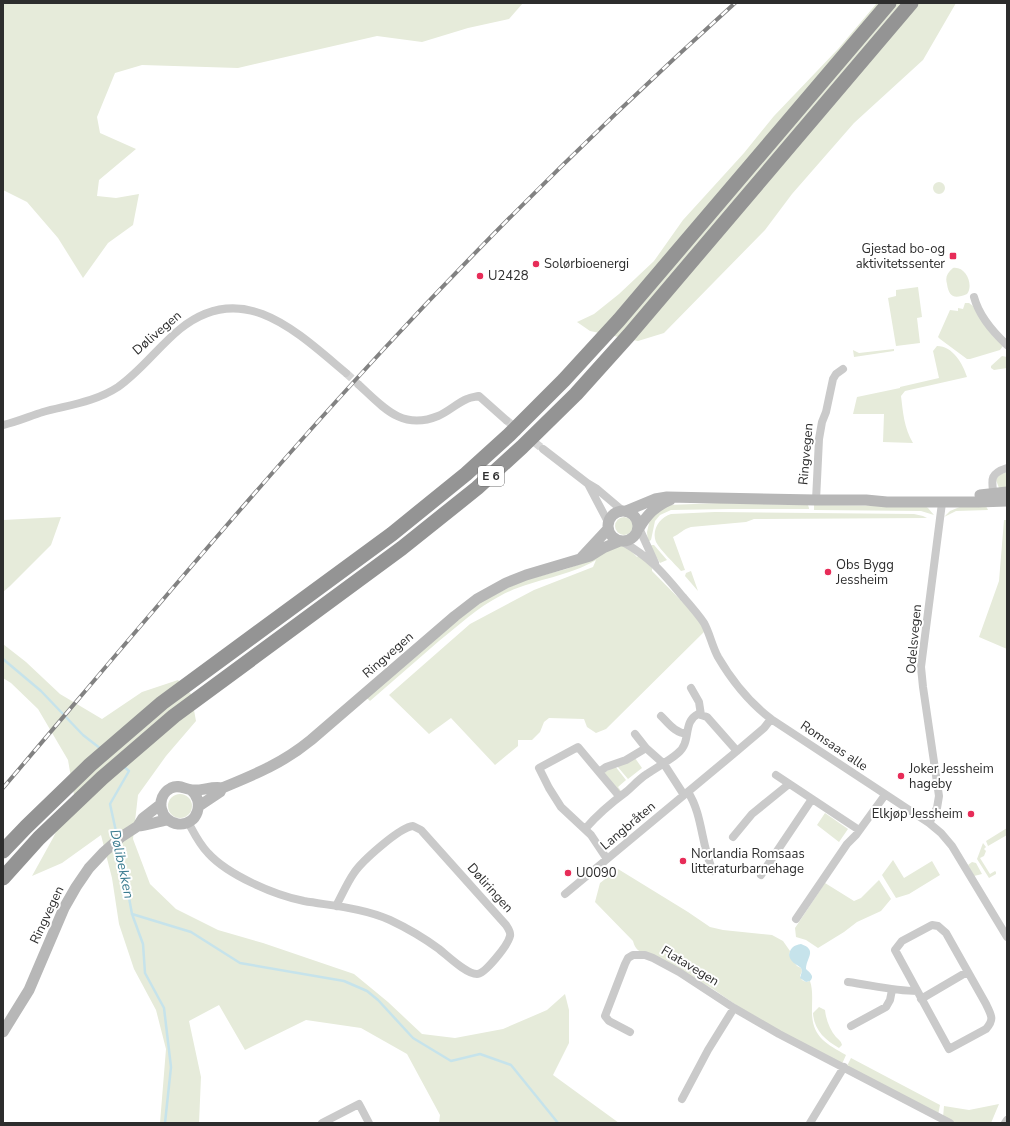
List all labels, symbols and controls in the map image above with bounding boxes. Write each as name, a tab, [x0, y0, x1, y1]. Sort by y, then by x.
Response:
place label: Gjestad bo-og aktivitetssenter	[856, 240, 945, 273]
marker: Gjestad bo-og aktivitetssenter	[948, 251, 958, 261]
place label: Solørbioenergi	[544, 255, 629, 273]
marker: Solørbioenergi	[531, 259, 541, 269]
place label: U2428	[488, 267, 529, 285]
marker: U2428	[475, 271, 485, 281]
street label: Dølivegen	[129, 307, 185, 359]
street label: Ringvegen	[794, 422, 818, 486]
road number: E 6	[478, 466, 504, 486]
place label: Obs Bygg Jessheim	[835, 556, 894, 589]
marker: Obs Bygg Jessheim	[823, 567, 833, 577]
street label: Odelsvegen	[902, 603, 926, 675]
street label: Ringvegen	[359, 628, 417, 682]
street label: Romsaas alle	[797, 717, 871, 775]
place label: Joker Jessheim hageby	[908, 760, 994, 793]
marker: Joker Jessheim hageby	[896, 771, 906, 781]
street label: Langbråten	[597, 798, 659, 854]
place label: Elkjøp Jessheim	[872, 805, 963, 823]
marker: Elkjøp Jessheim	[966, 809, 976, 819]
water label: Dølibekken	[105, 828, 139, 900]
place label: Norlandia Romsaas litteraturbarnehage	[691, 845, 805, 878]
marker: Norlandia Romsaas litteraturbarnehage	[678, 856, 688, 866]
street label: Døliringen	[463, 859, 517, 917]
place label: U0090	[576, 864, 617, 882]
marker: U0090	[563, 868, 573, 878]
street label: Ringvegen	[26, 883, 68, 947]
street label: Flatavegen	[658, 942, 722, 990]

